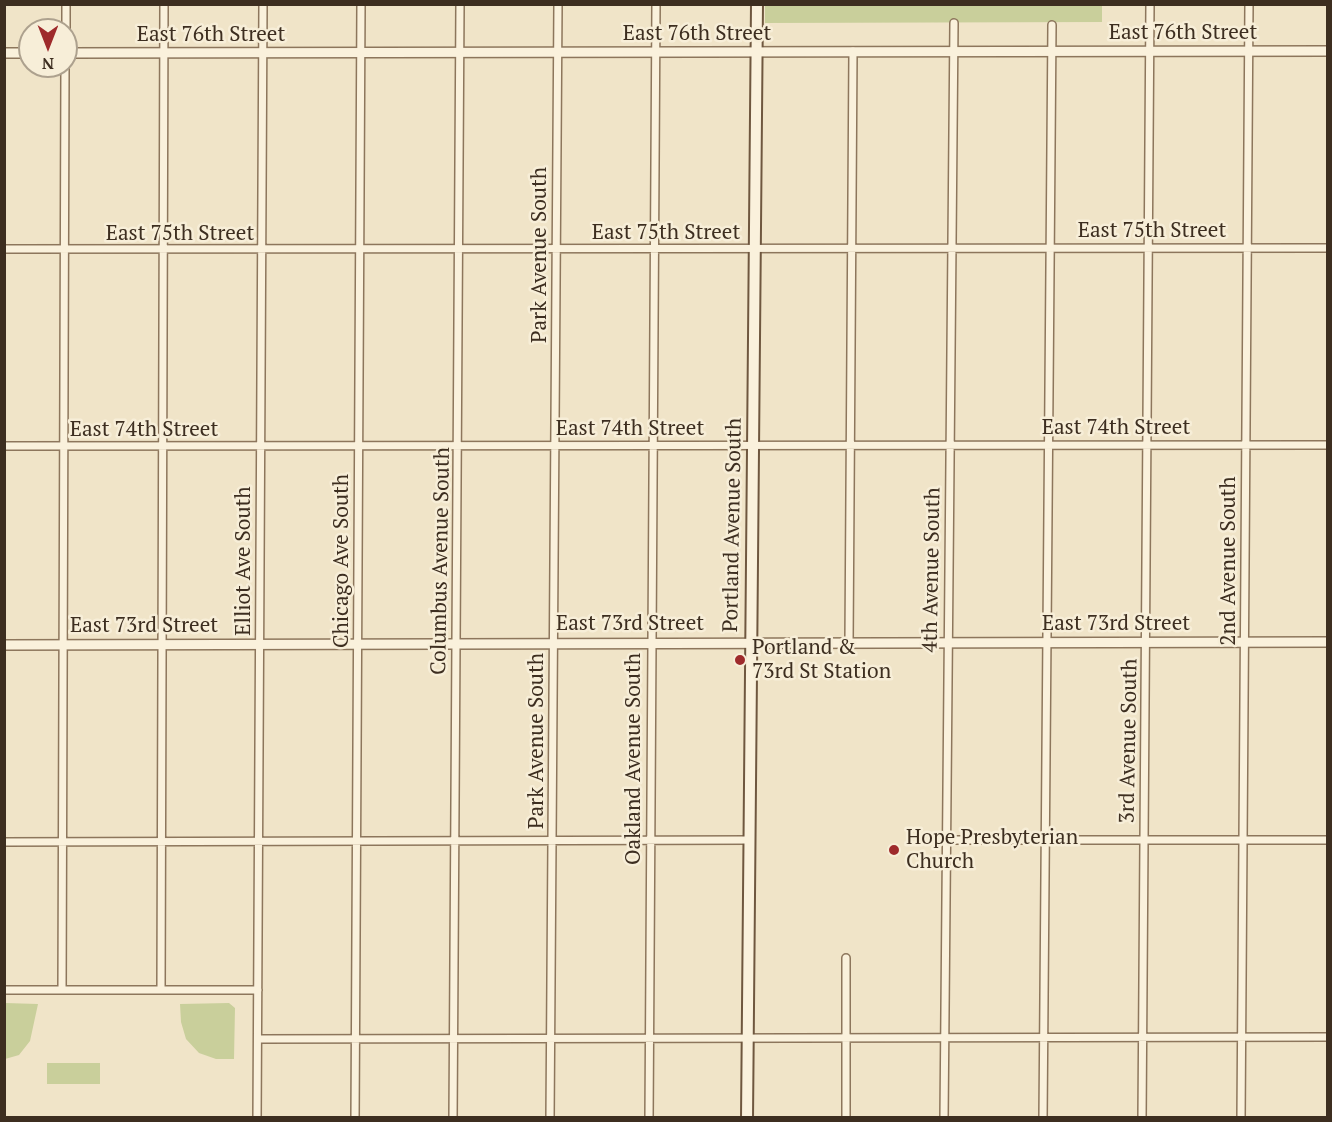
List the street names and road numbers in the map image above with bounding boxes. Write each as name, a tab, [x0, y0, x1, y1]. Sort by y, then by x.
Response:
street label: East 76th Street	[1109, 20, 1257, 46]
street label: East 76th Street	[623, 21, 771, 47]
street label: East 76th Street	[137, 22, 285, 48]
street label: Park Avenue South	[527, 167, 553, 343]
street label: East 75th Street	[1078, 218, 1226, 244]
street label: East 75th Street	[592, 220, 740, 246]
street label: East 75th Street	[106, 221, 254, 247]
street label: East 74th Street	[1042, 415, 1190, 441]
street label: East 74th Street	[556, 416, 704, 442]
street label: East 74th Street	[70, 417, 218, 443]
street label: Portland Avenue South	[719, 418, 747, 632]
street label: Columbus Avenue South	[426, 447, 456, 675]
street label: Chicago Ave South	[329, 474, 355, 648]
street label: 2nd Avenue South	[1216, 476, 1242, 646]
street label: Elliot Ave South	[231, 486, 257, 636]
street label: 4th Avenue South	[918, 487, 946, 653]
street label: East 73rd Street	[556, 611, 704, 637]
street label: East 73rd Street	[1042, 611, 1190, 637]
street label: East 73rd Street	[70, 613, 218, 639]
street label: Park Avenue South	[524, 653, 550, 829]
street label: Oakland Avenue South	[621, 653, 647, 865]
street label: 3rd Avenue South	[1115, 658, 1143, 824]

